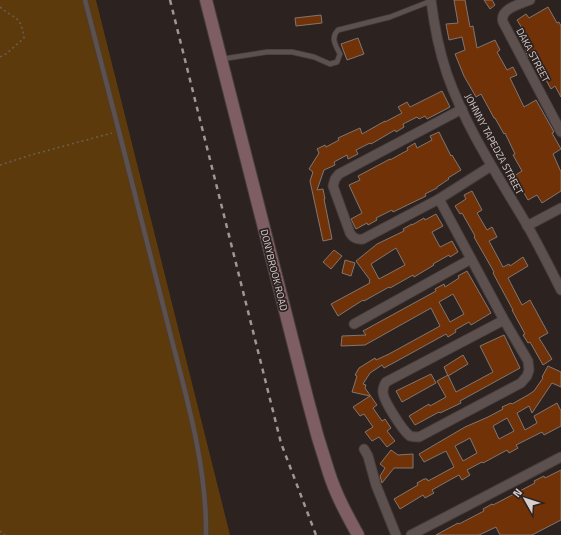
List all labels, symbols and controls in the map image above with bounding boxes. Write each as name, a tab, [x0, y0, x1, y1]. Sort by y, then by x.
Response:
street label: DAKA STREET	[512, 25, 554, 85]
street label: JOHNNY TAPEDZA STREET	[461, 91, 527, 198]
street label: DONYBROOK ROAD	[257, 228, 291, 312]
north arrow	[505, 479, 545, 519]
text: N	[509, 485, 526, 501]

